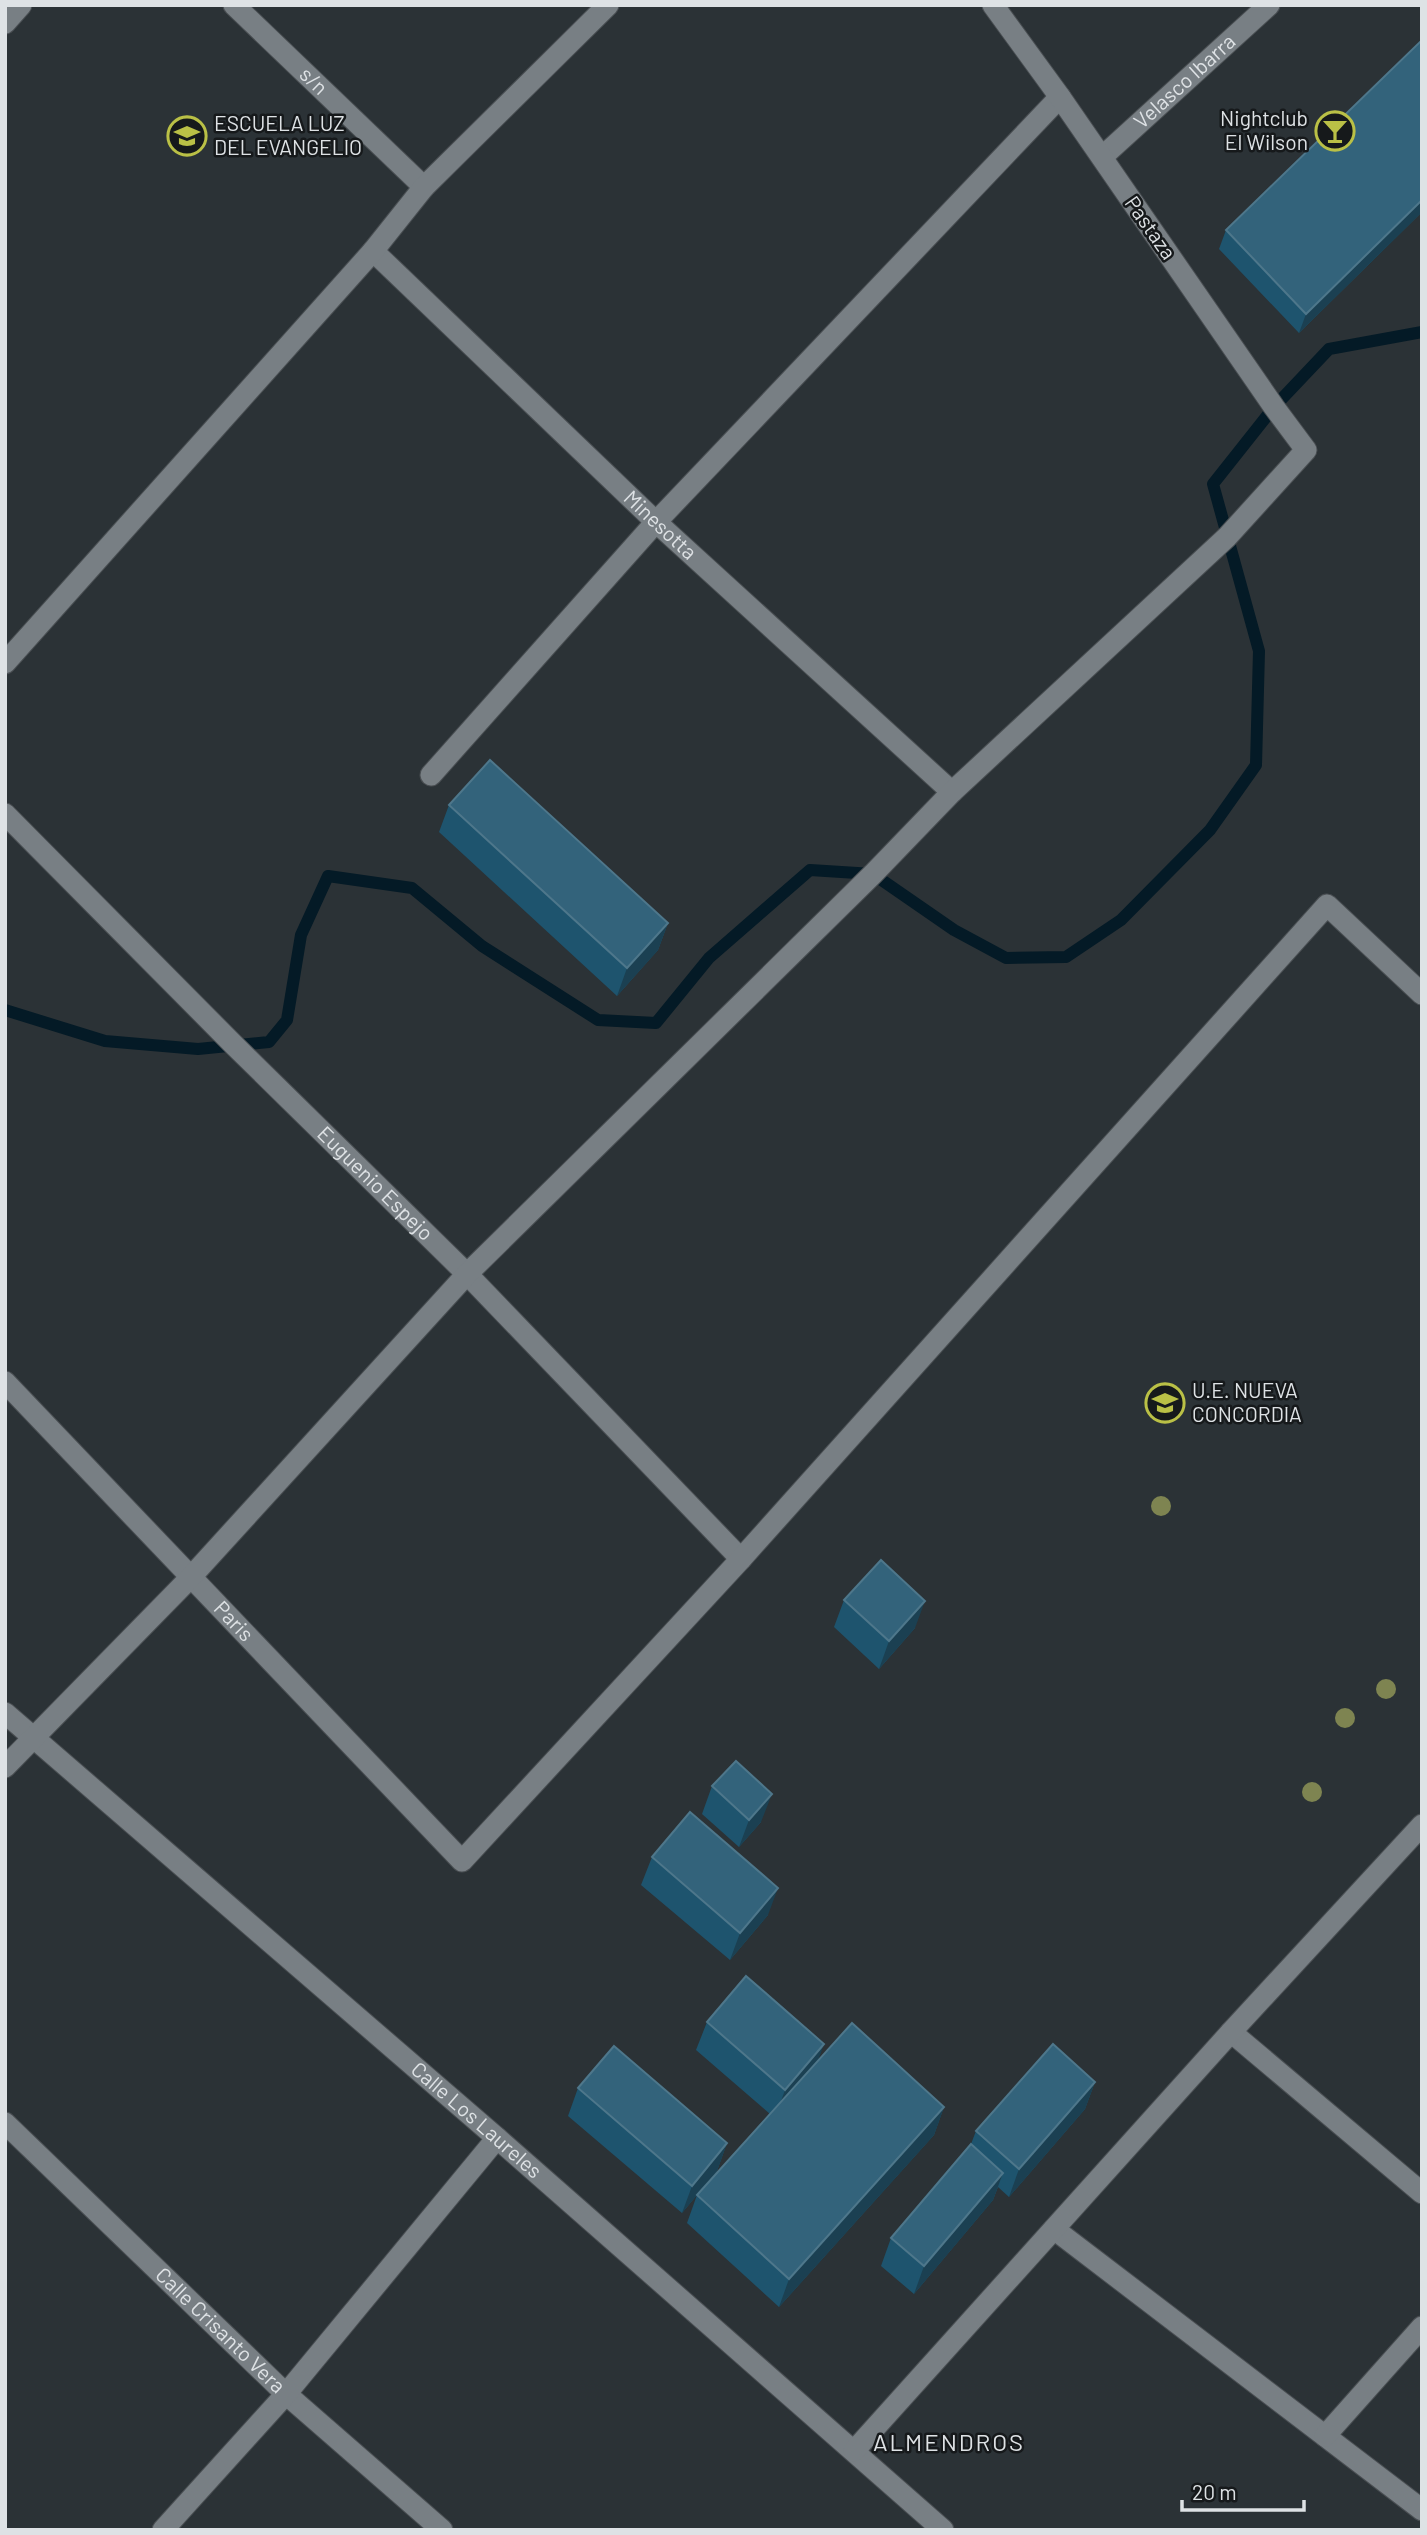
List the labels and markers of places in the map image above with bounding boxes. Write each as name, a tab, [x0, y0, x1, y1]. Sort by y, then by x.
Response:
place label: Nightclub El Wilson	[1220, 105, 1308, 154]
place label: ESCUELA LUZ DEL EVANGELIO	[214, 110, 362, 159]
bar icon: Nightclub El Wilson	[1314, 110, 1356, 152]
school or university icon: ESCUELA LUZ DEL EVANGELIO	[166, 115, 208, 157]
place label: U.E. NUEVA CONCORDIA	[1192, 1377, 1302, 1426]
school or university icon: U.E. NUEVA CONCORDIA	[1144, 1382, 1186, 1424]

